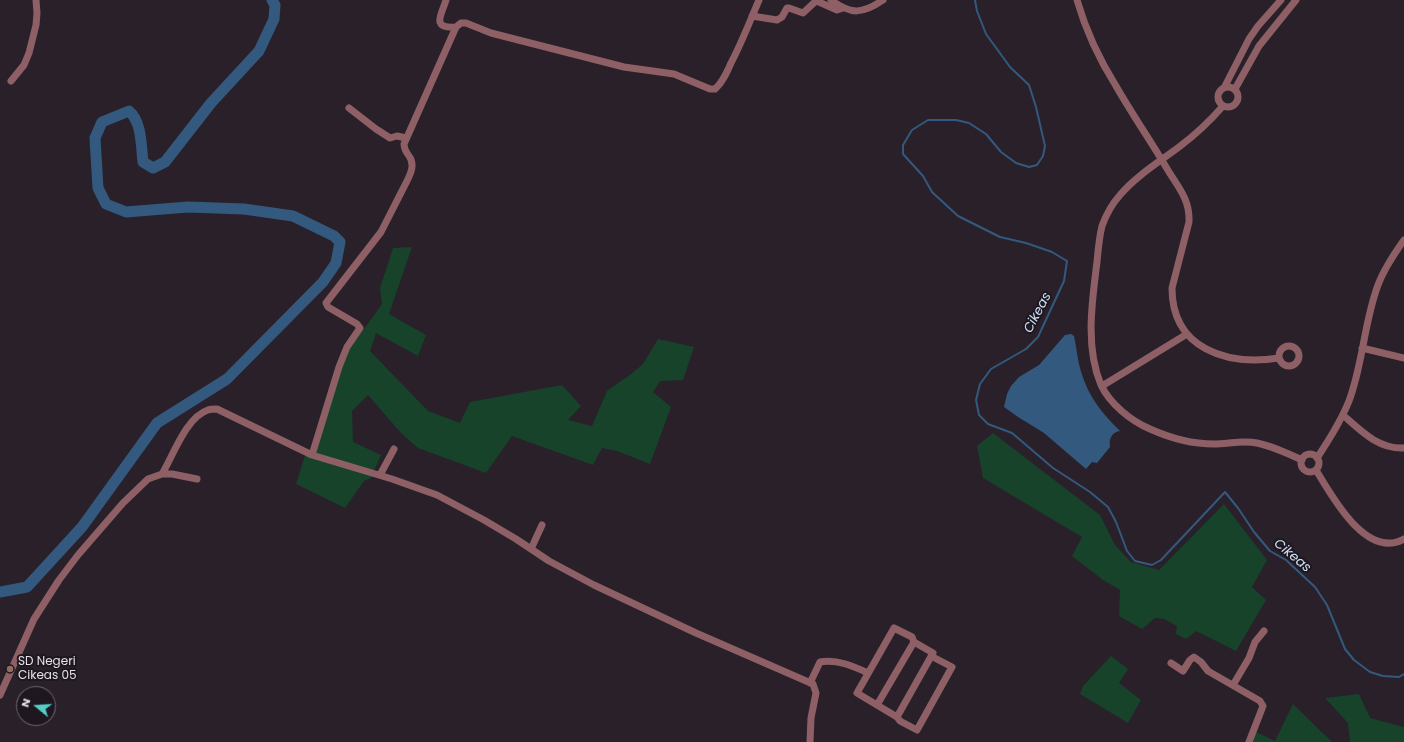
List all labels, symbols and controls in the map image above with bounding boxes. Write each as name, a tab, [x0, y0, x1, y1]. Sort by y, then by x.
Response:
water label: Cikeas	[1021, 290, 1055, 336]
water label: Cikeas	[1270, 536, 1314, 576]
place label: SD Negeri Cikeas 05	[18, 655, 76, 683]
marker: SD Negeri Cikeas 05	[5, 664, 15, 674]
north arrow	[16, 686, 56, 726]
text: N	[17, 696, 34, 709]

